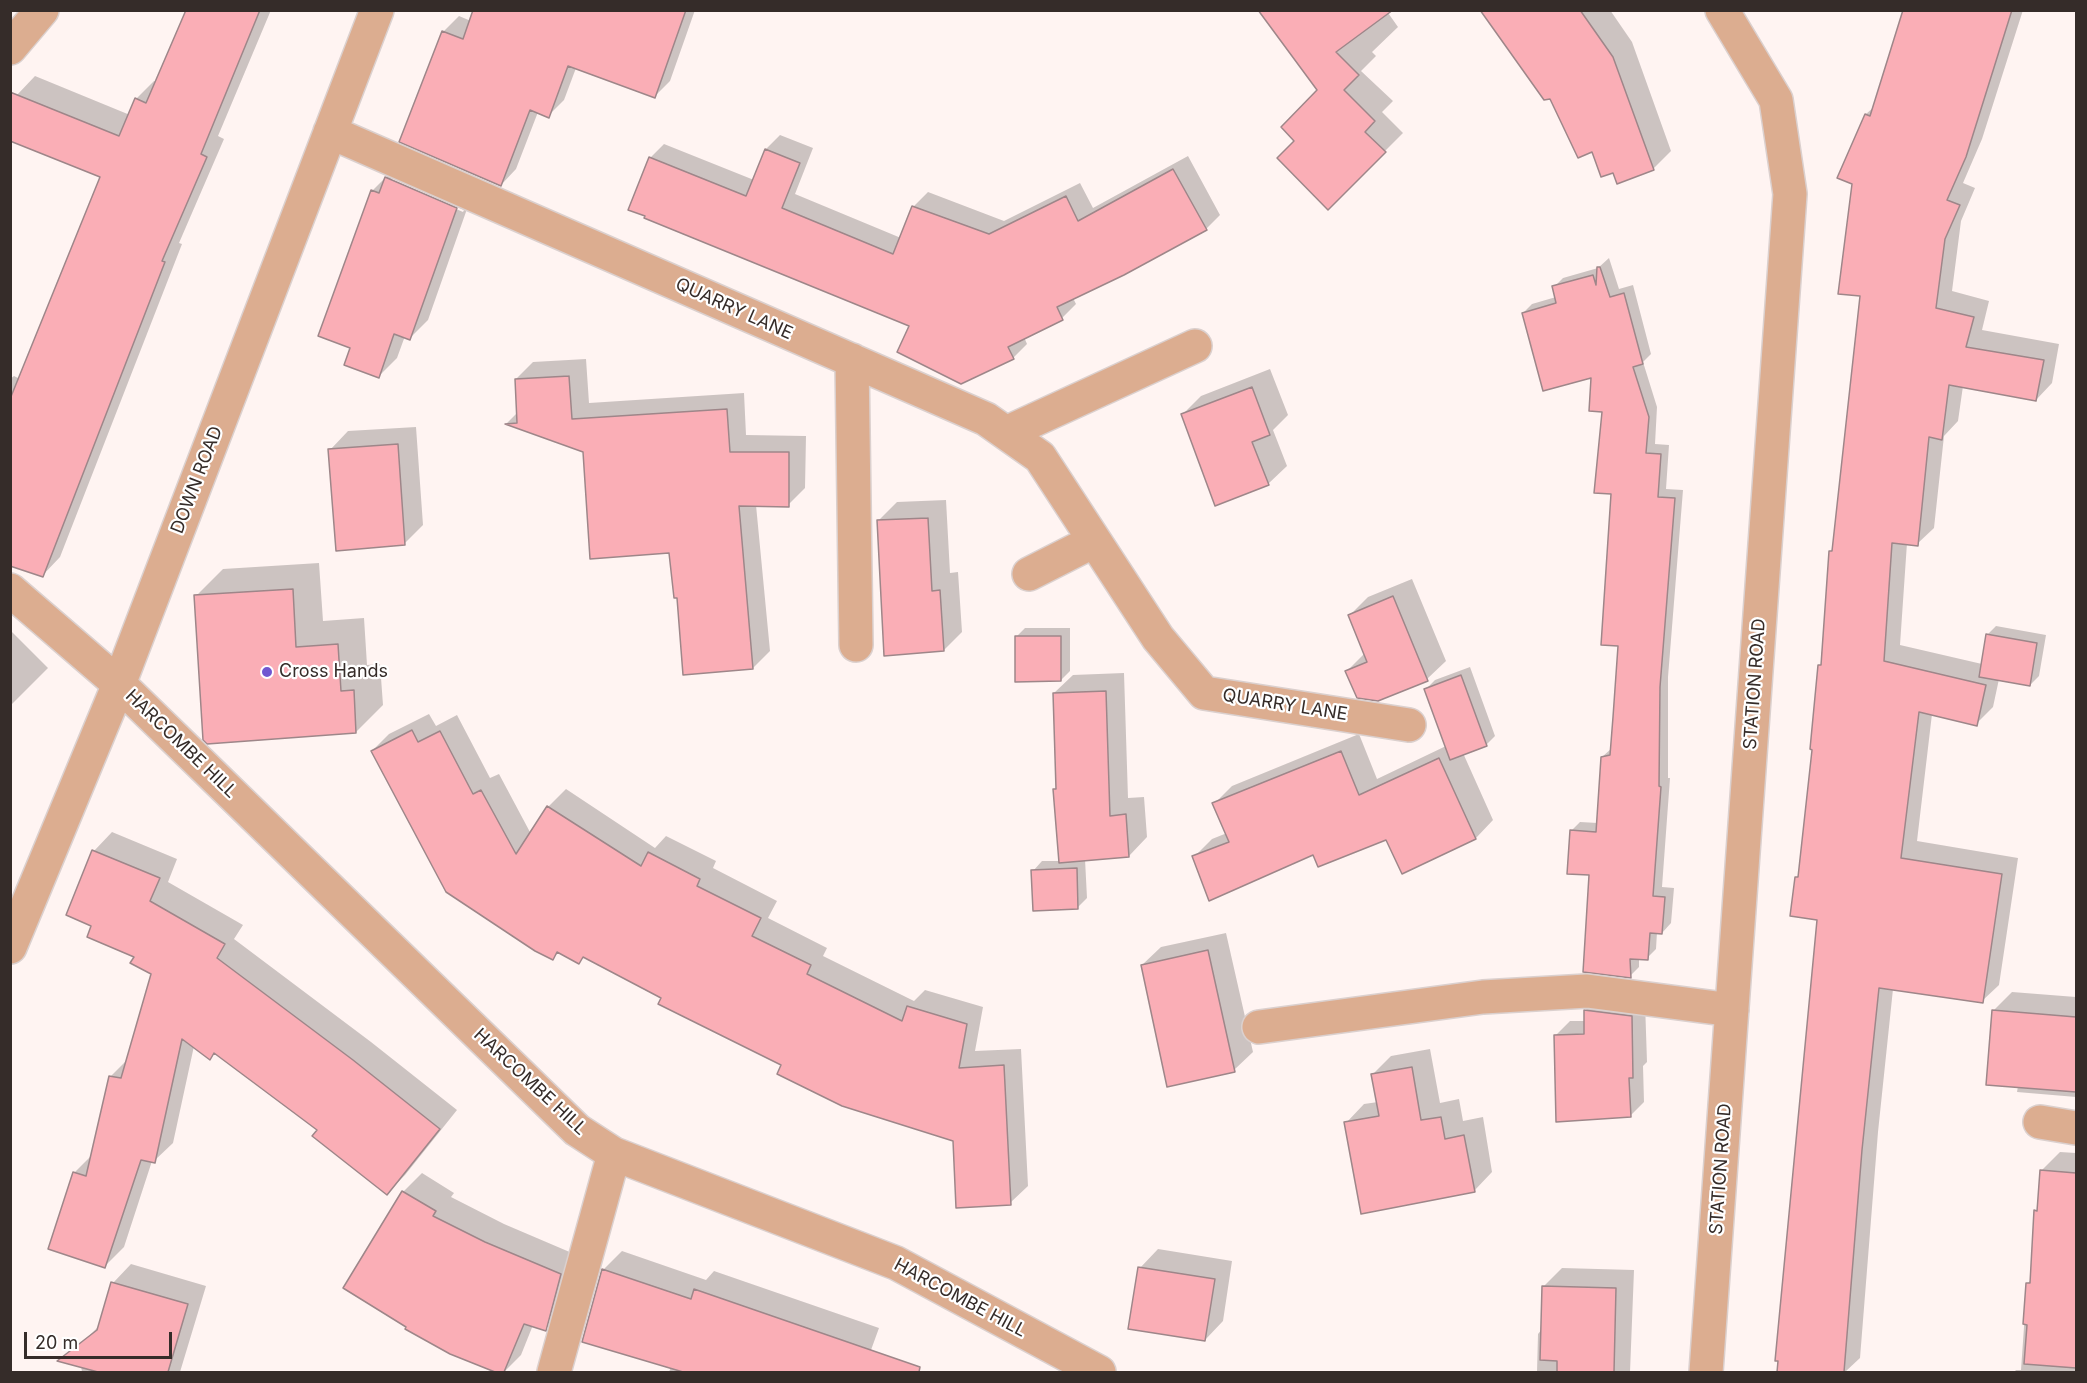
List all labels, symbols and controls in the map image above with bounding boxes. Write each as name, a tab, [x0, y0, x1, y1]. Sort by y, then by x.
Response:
street label: QUARRY LANE	[672, 273, 796, 345]
street label: DOWN ROAD	[167, 423, 227, 537]
street label: STATION ROAD	[1740, 618, 1770, 750]
place label: Cross Hands	[279, 661, 388, 683]
marker: Cross Hands	[260, 665, 274, 679]
street label: QUARRY LANE	[1221, 684, 1349, 726]
street label: HARCOMBE HILL	[121, 685, 241, 803]
street label: HARCOMBE HILL	[469, 1024, 591, 1140]
street label: STATION ROAD	[1706, 1103, 1736, 1235]
street label: HARCOMBE HILL	[890, 1254, 1030, 1342]
scale bar	[27, 1320, 176, 1358]
text: 20 m	[35, 1332, 78, 1353]

